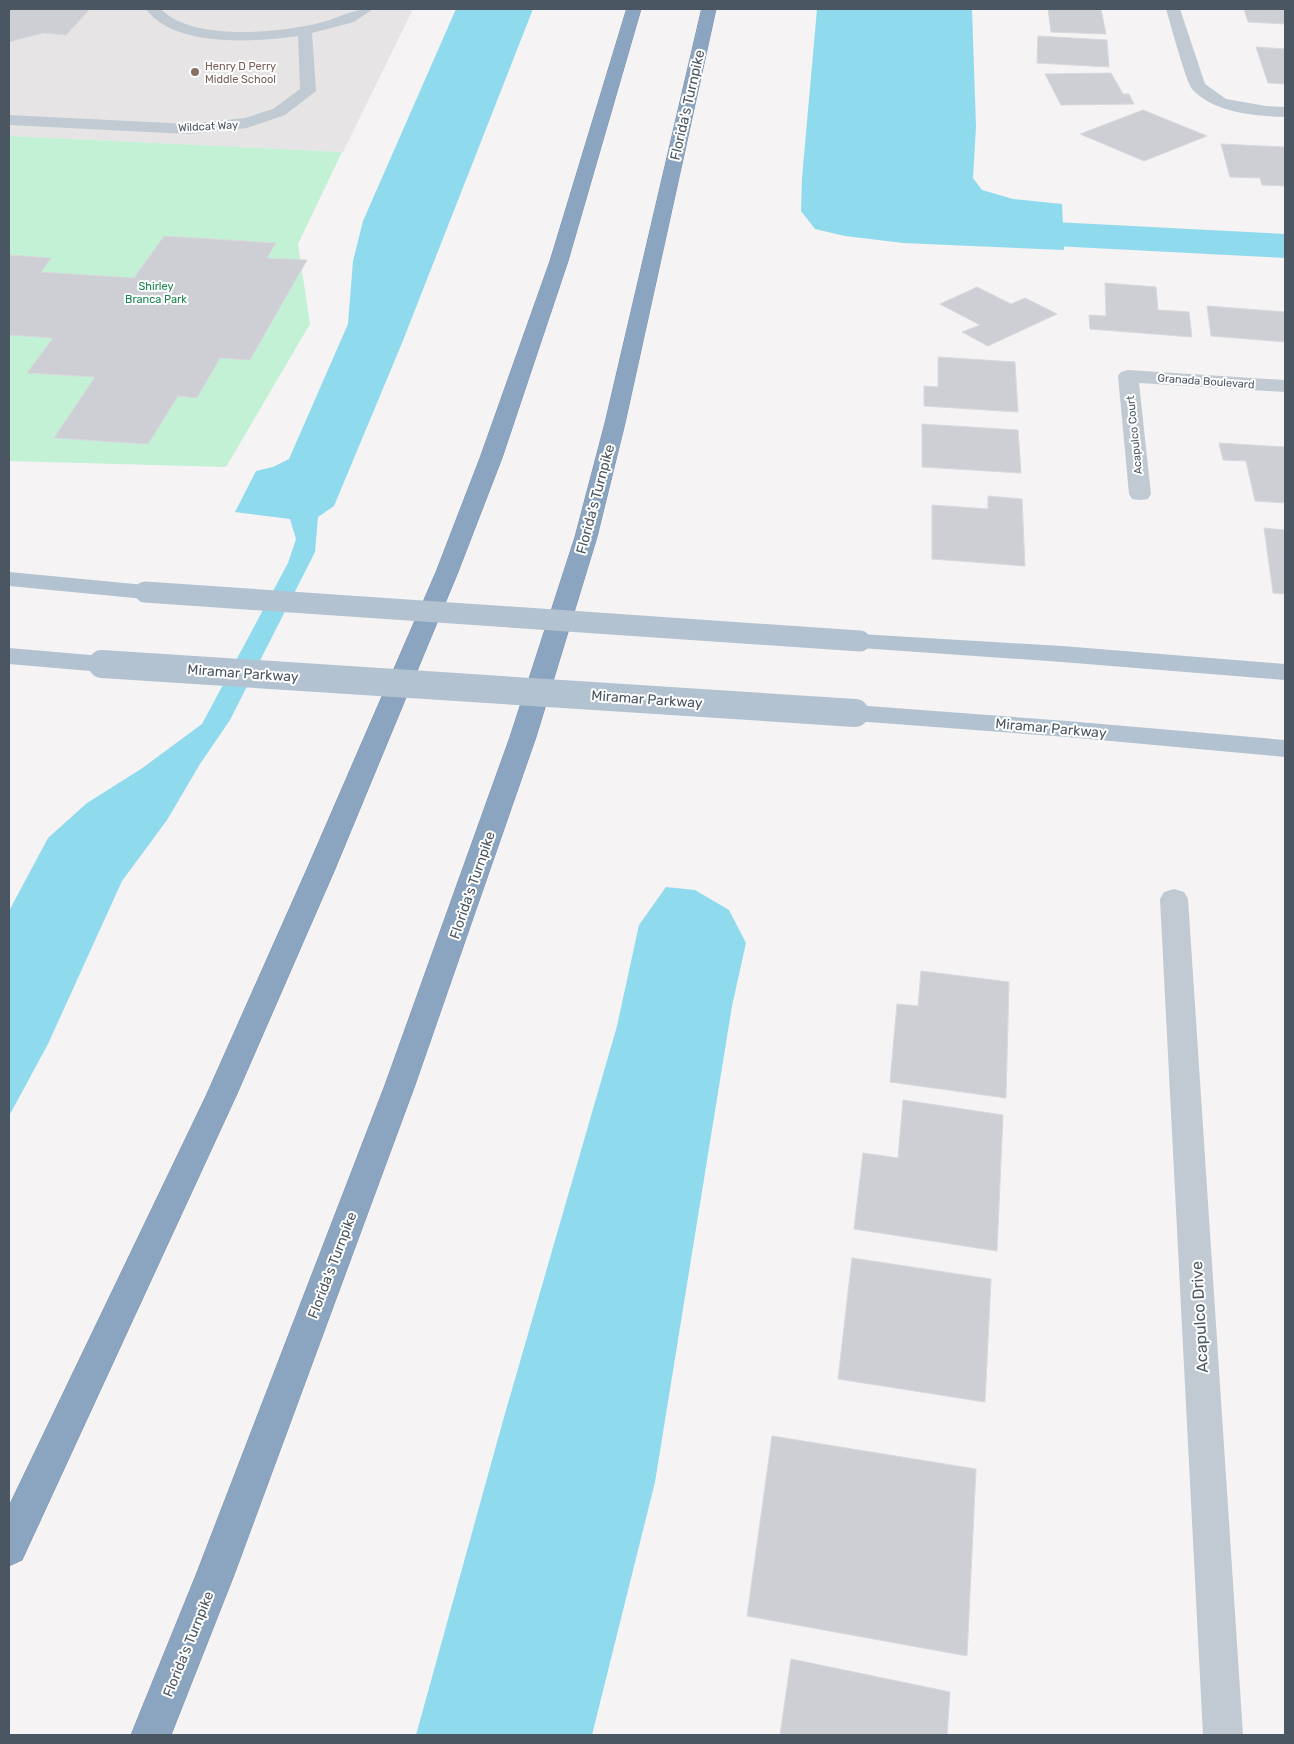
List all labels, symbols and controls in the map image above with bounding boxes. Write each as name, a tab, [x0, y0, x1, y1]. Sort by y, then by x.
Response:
street label: Florida's Turnpike	[667, 48, 708, 162]
place label: Henry D Perry Middle School	[205, 60, 276, 86]
marker: Henry D Perry Middle School	[189, 66, 201, 78]
street label: Wildcat Way	[178, 118, 238, 135]
park label: Shirley Branca Park	[125, 280, 187, 306]
street label: Granada Boulevard	[1157, 372, 1255, 391]
street label: Acapulco Court	[1124, 394, 1145, 475]
street label: Florida's Turnpike	[573, 442, 618, 556]
street label: Miramar Parkway	[187, 661, 299, 686]
street label: Miramar Parkway	[591, 687, 703, 712]
street label: Miramar Parkway	[995, 715, 1107, 742]
street label: Florida's Turnpike	[446, 829, 499, 941]
street label: Florida's Turnpike	[304, 1209, 361, 1321]
street label: Acapulco Drive	[1187, 1261, 1212, 1373]
street label: Florida's Turnpike	[159, 1589, 218, 1700]

